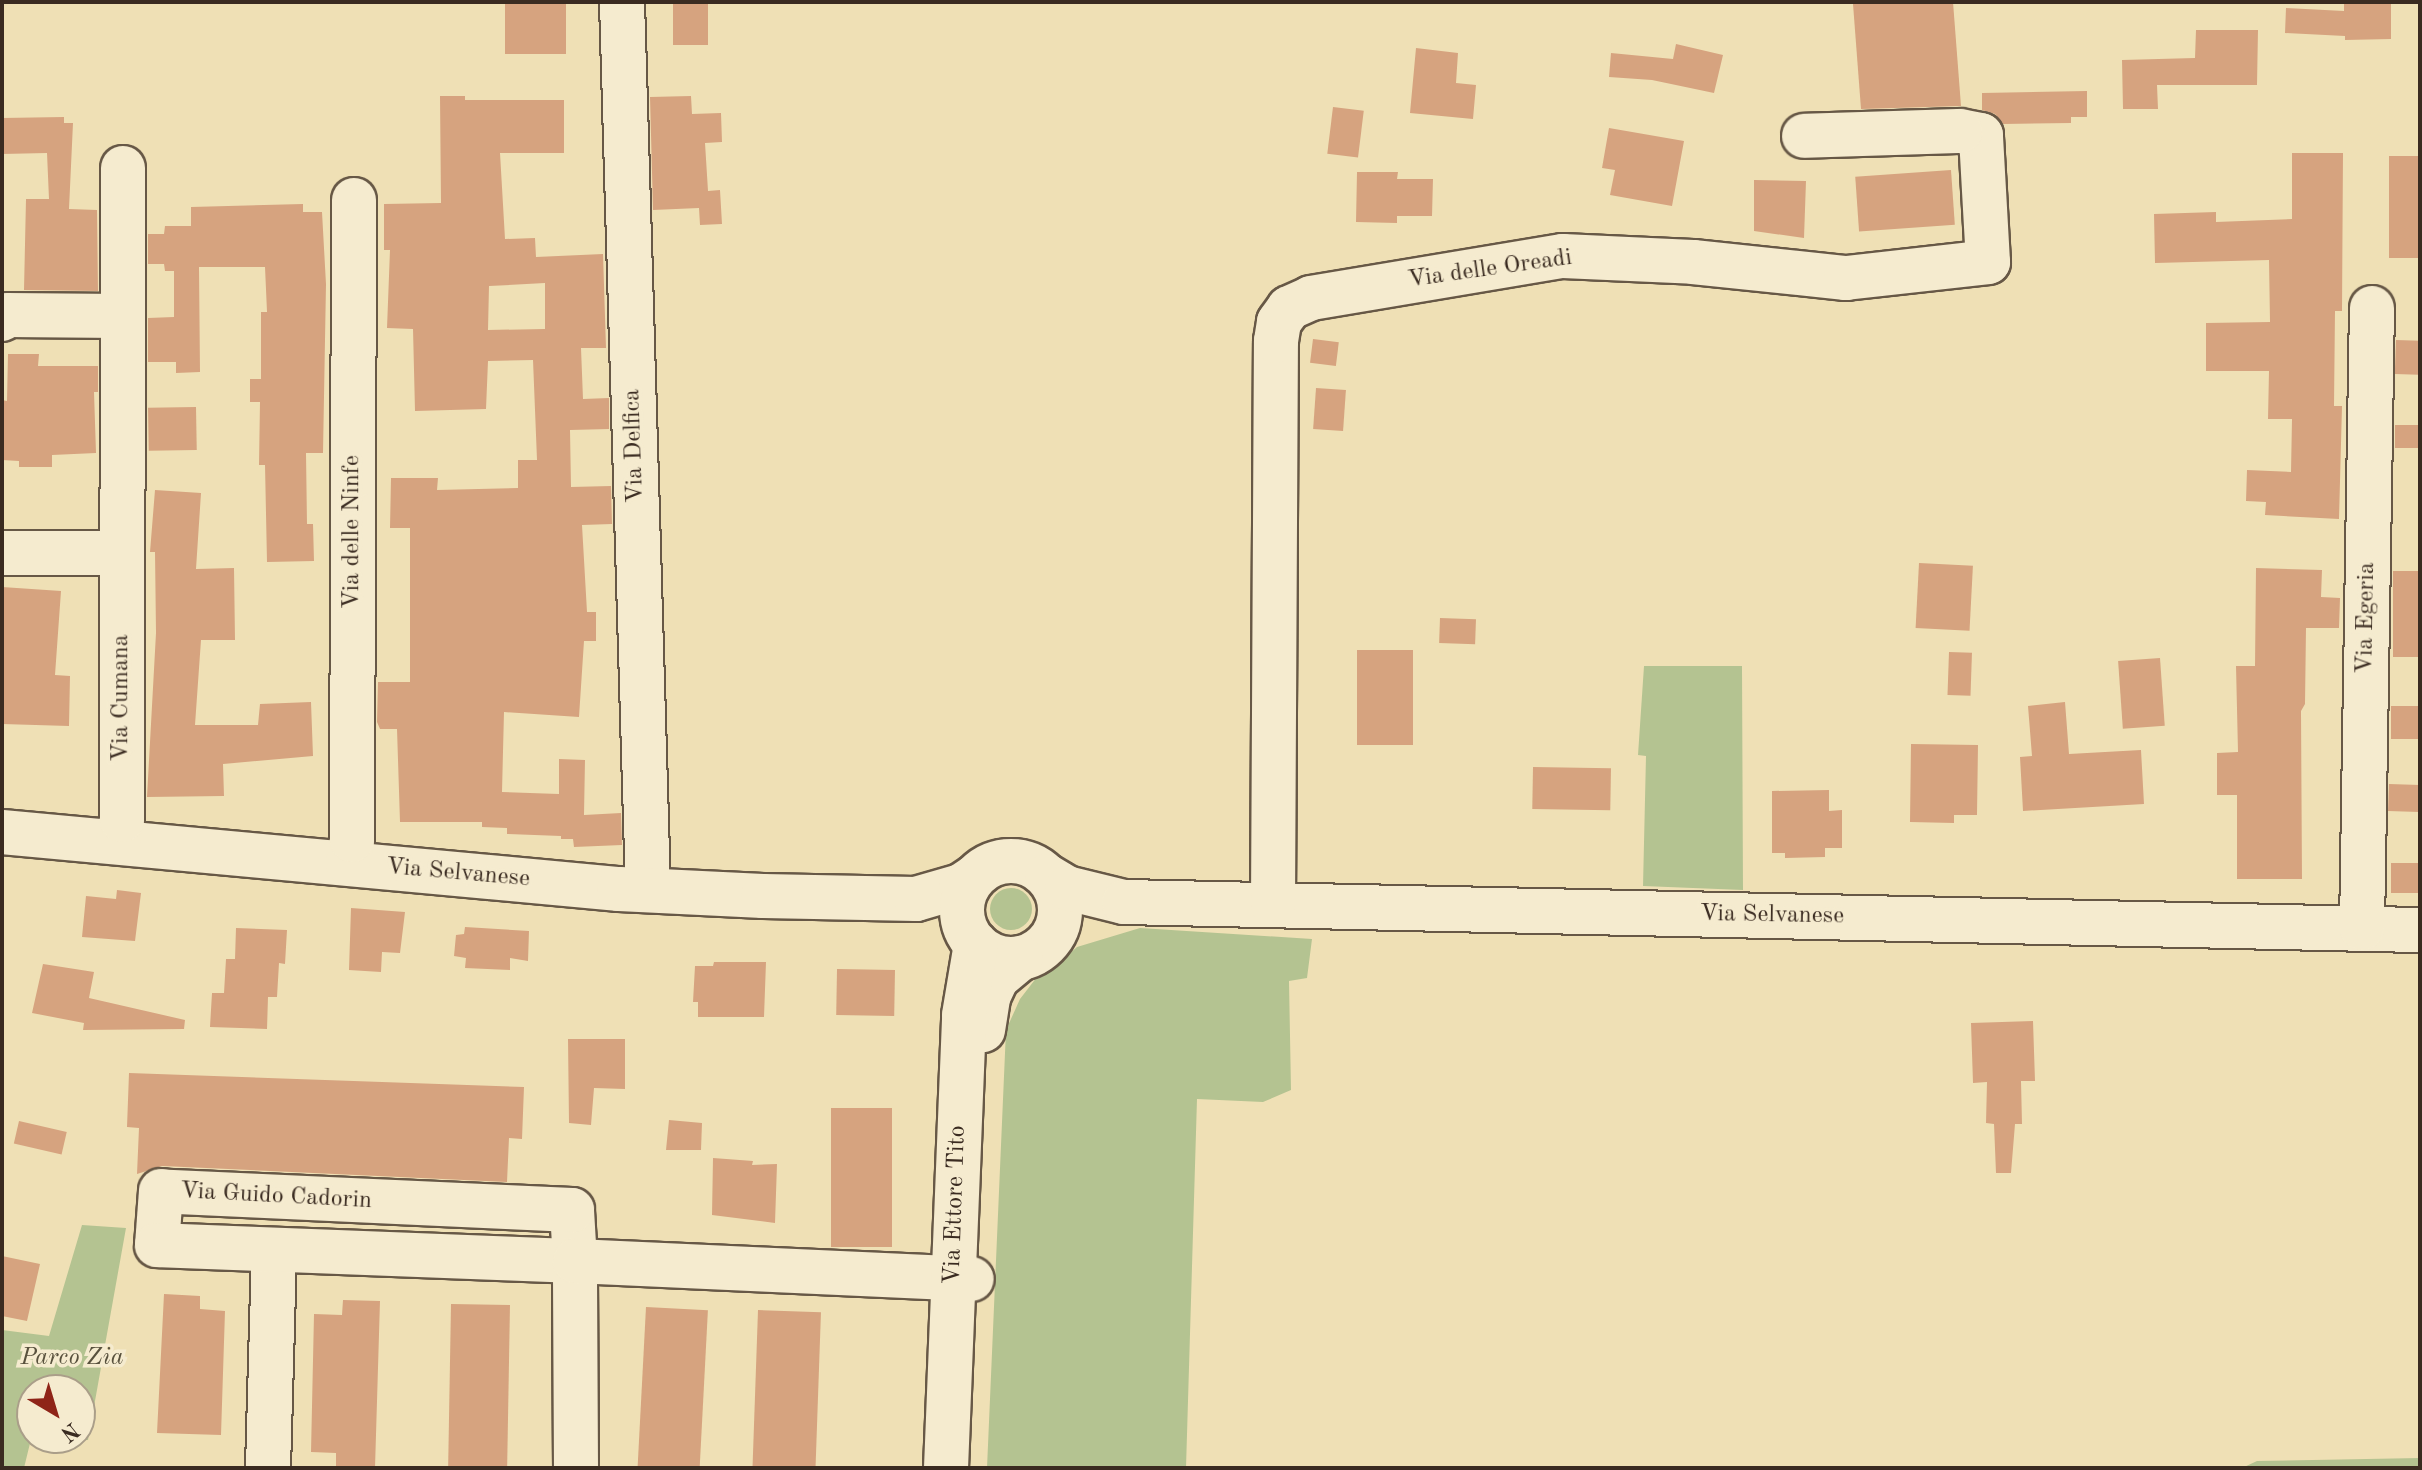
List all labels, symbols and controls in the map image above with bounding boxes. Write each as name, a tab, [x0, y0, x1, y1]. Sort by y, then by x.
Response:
street label: Via delle Oreadi	[1406, 244, 1574, 296]
street label: Via Delfica	[619, 389, 651, 503]
street label: Via delle Ninfe	[339, 455, 367, 609]
street label: Via Egeria	[2352, 562, 2382, 674]
street label: Via Cumana	[108, 634, 136, 762]
street label: Via Selvanese	[385, 853, 531, 895]
street label: Via Selvanese	[1700, 900, 1844, 932]
street label: Via Ettore Tito	[939, 1125, 973, 1285]
street label: Via Guido Cadorin	[179, 1178, 373, 1216]
park label: Parco Zia	[20, 1345, 124, 1373]
north arrow	[16, 1374, 96, 1454]
text: N	[56, 1417, 83, 1445]

